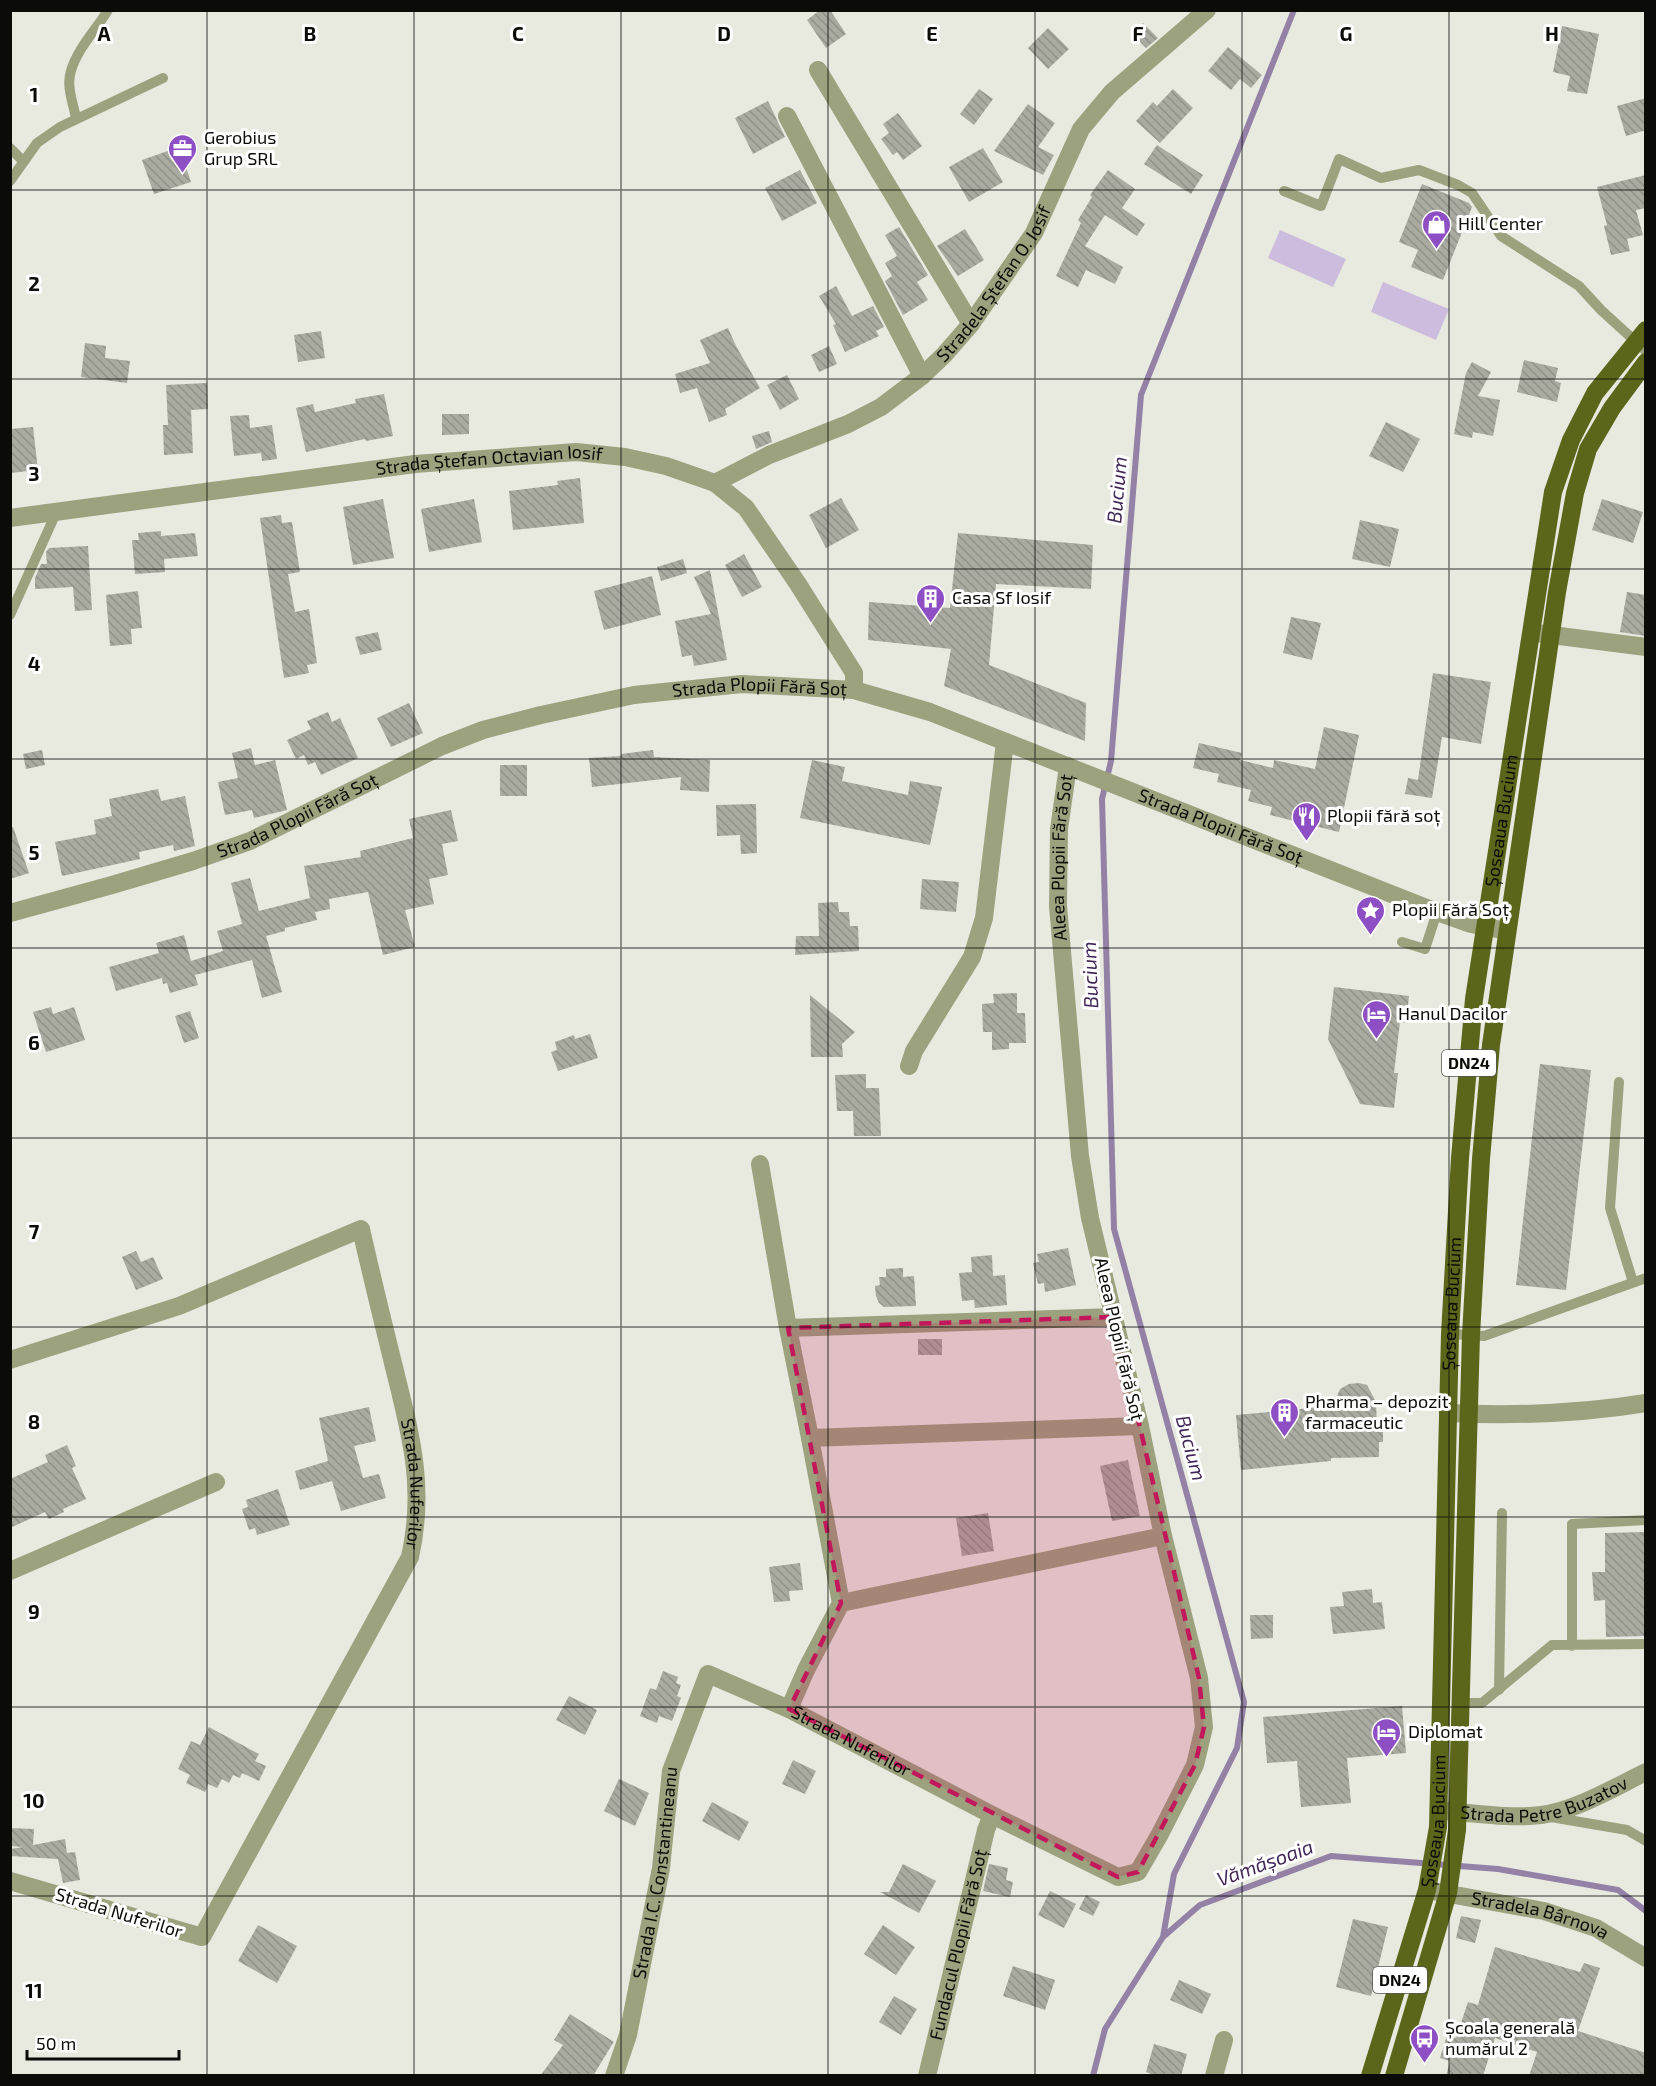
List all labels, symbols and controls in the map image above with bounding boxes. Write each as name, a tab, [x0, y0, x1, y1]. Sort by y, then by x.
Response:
text: A	[97, 21, 111, 45]
text: B	[304, 21, 316, 45]
text: C	[512, 21, 524, 45]
text: D	[717, 21, 731, 45]
text: E	[926, 21, 938, 45]
text: F	[1132, 21, 1144, 45]
text: G	[1340, 21, 1352, 45]
text: H	[1545, 21, 1559, 45]
text: 1	[30, 82, 38, 106]
place label: Gerobius Grup SRL	[204, 126, 278, 169]
office icon: Gerobius Grup SRL	[167, 132, 199, 174]
street label: Stradela Ștefan O. Iosif	[931, 201, 1055, 366]
shop icon: Hill Center	[1421, 208, 1453, 250]
place label: Hill Center	[1458, 212, 1543, 234]
text: 2	[28, 271, 40, 295]
street label: Strada Ștefan Octavian Iosif	[374, 440, 605, 479]
water label: Bucium	[1101, 455, 1131, 524]
text: 3	[28, 461, 40, 485]
building icon: Casa Sf Iosif	[915, 582, 947, 624]
place label: Casa Sf Iosif	[952, 586, 1052, 608]
text: 4	[28, 651, 41, 675]
street label: Strada Plopii Fără Soț	[671, 672, 848, 701]
street label: Șoseaua Bucium	[1480, 753, 1522, 889]
street label: Strada Plopii Fără Soț	[214, 768, 381, 862]
street label: Aleea Plopii Fără Soț	[1046, 773, 1078, 942]
street label: Strada Plopii Fără Soț	[1135, 783, 1307, 869]
restaurant icon: Plopii fără soț	[1290, 800, 1322, 842]
place label: Plopii fără soț	[1327, 804, 1440, 827]
text: 5	[28, 840, 40, 864]
place icon: Plopii Fără Soț	[1355, 894, 1387, 936]
place label: Plopii Fără Soț	[1392, 898, 1509, 921]
water label: Bucium	[1076, 941, 1102, 1009]
hotel icon: Hanul Dacilor	[1361, 998, 1393, 1040]
place label: Hanul Dacilor	[1398, 1002, 1507, 1024]
text: 6	[28, 1030, 40, 1054]
road number: DN24	[1442, 1050, 1496, 1076]
text: 7	[29, 1219, 40, 1243]
street label: Șoseaua Bucium	[1437, 1236, 1466, 1371]
street label: Aleea Plopii Fără Soț	[1090, 1255, 1149, 1423]
place label: Pharma – depozit farmaceutic	[1305, 1390, 1449, 1433]
building icon: Pharma – depozit farmaceutic	[1268, 1396, 1300, 1438]
text: 8	[28, 1409, 40, 1433]
water label: Bucium	[1172, 1412, 1212, 1483]
street label: Strada Nuferilor	[397, 1416, 429, 1551]
text: 9	[28, 1599, 40, 1623]
street label: Strada Nuferilor	[788, 1700, 915, 1781]
hotel icon: Diplomat	[1371, 1716, 1403, 1758]
place label: Diplomat	[1408, 1720, 1483, 1742]
street label: Șoseaua Bucium	[1416, 1754, 1450, 1889]
street label: Strada I.C. Constantineanu	[627, 1765, 681, 1981]
street label: Strada Petre Buzatov	[1459, 1771, 1632, 1826]
text: 10	[23, 1788, 45, 1812]
water label: Vămășoaia	[1213, 1834, 1317, 1892]
street label: Fundacul Plopii Fără Soț	[924, 1847, 992, 2042]
street label: Strada Nuferilor	[53, 1882, 186, 1942]
street label: Stradela Bârnova	[1470, 1886, 1613, 1943]
road number: DN24	[1373, 1967, 1427, 1993]
text: 11	[25, 1978, 43, 2002]
place label: Școala generală numărul 2	[1445, 2016, 1575, 2059]
bus stop icon: Școala generală numărul 2	[1408, 2022, 1440, 2064]
scale bar	[27, 2023, 178, 2061]
text: 50 m	[36, 2032, 76, 2054]

